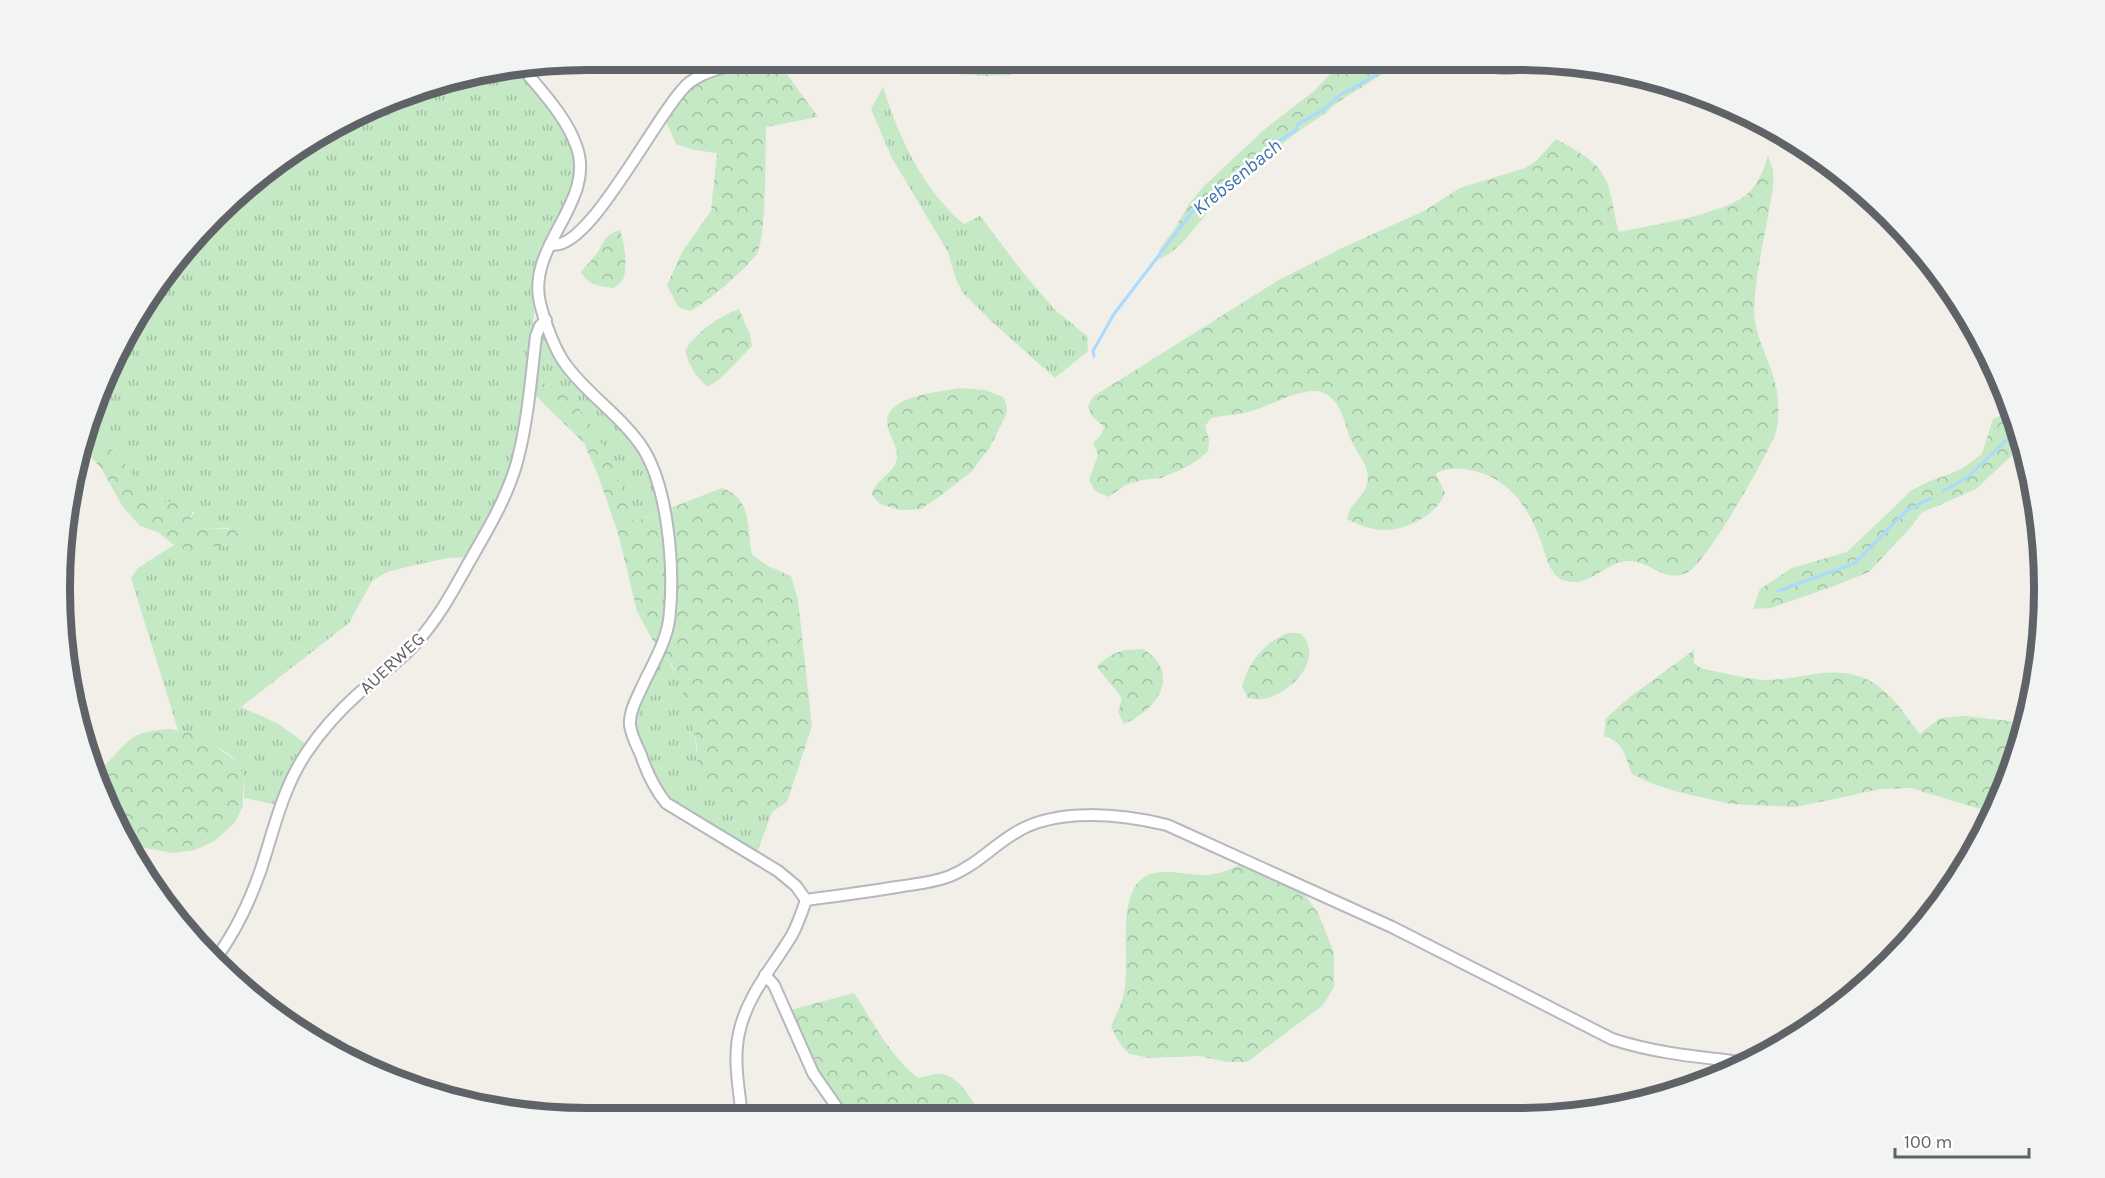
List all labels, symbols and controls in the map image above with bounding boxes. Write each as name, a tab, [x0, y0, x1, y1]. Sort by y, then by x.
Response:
water label: Krebsenbach	[1188, 134, 1286, 220]
street label: AUERWEG	[355, 627, 429, 699]
scale bar	[1895, 1121, 2028, 1159]
text: 100 m	[1904, 1131, 1952, 1153]

